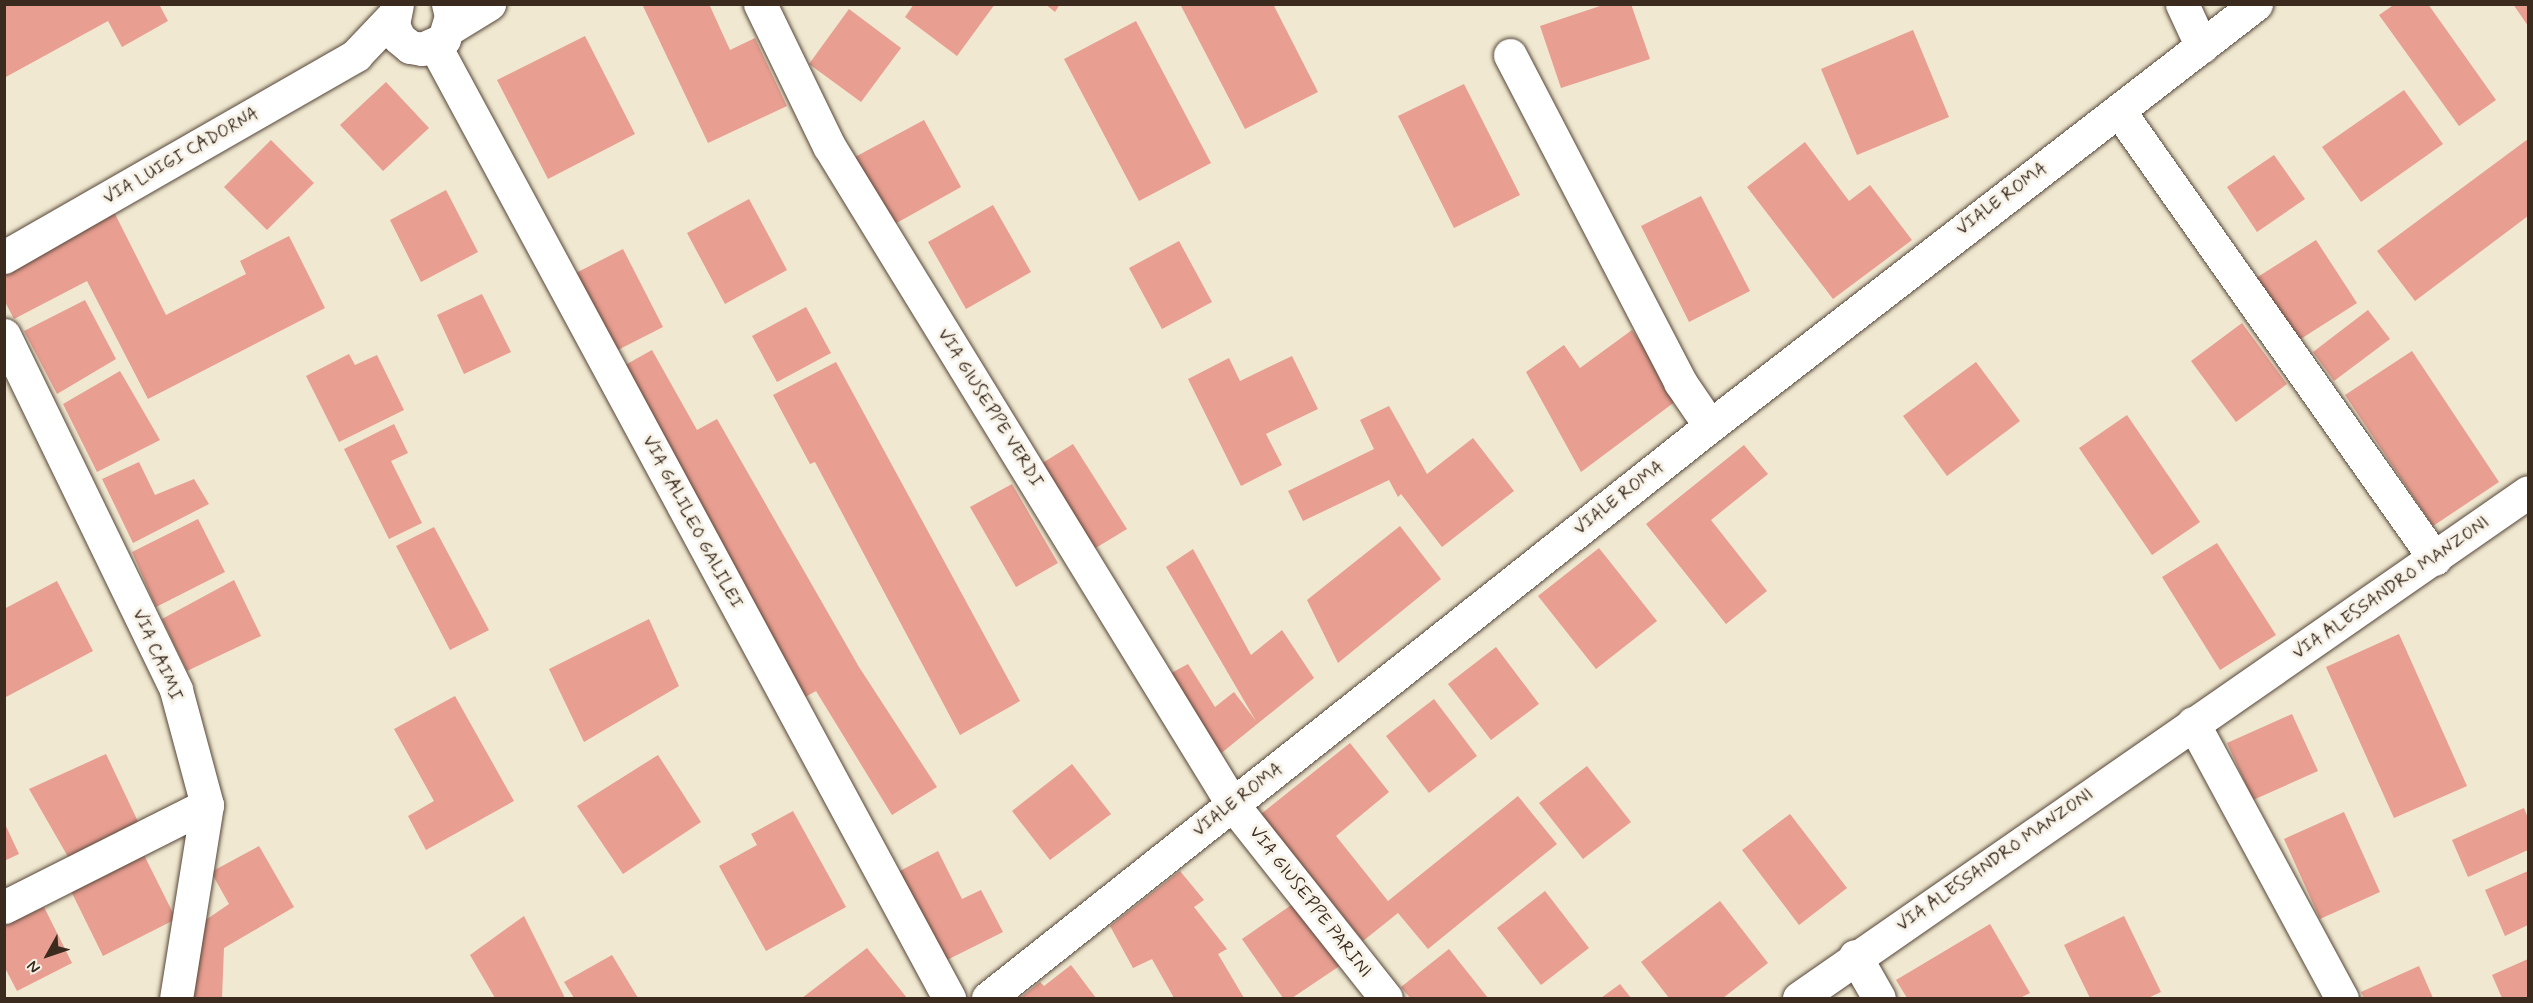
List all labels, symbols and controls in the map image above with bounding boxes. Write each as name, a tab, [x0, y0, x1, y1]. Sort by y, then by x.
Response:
street label: VIA LUIGI CADORNA	[99, 103, 263, 209]
street label: VIALE ROMA	[1953, 158, 2051, 240]
street label: VIA GIUSEPPE VERDI	[932, 325, 1048, 491]
street label: VIA GALILEO GALILEI	[637, 432, 747, 612]
street label: VIALE ROMA	[1570, 456, 1668, 540]
street label: VIA ALESSANDRO MANZONI	[2287, 511, 2495, 665]
street label: VIA CAIMI	[128, 608, 186, 702]
street label: VIALE ROMA	[1189, 758, 1287, 842]
street label: VIA ALESSANDRO MANZONI	[1891, 783, 2099, 937]
street label: VIA GIUSEPPE PARINI	[1244, 822, 1376, 982]
north arrow	[18, 925, 78, 985]
text: N	[22, 956, 45, 978]

